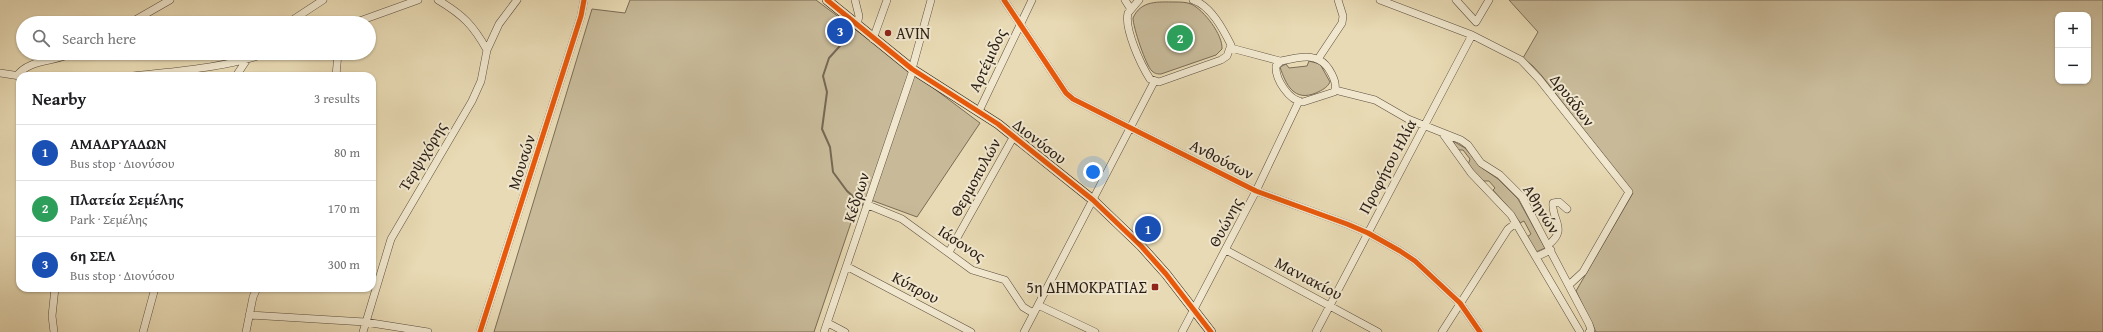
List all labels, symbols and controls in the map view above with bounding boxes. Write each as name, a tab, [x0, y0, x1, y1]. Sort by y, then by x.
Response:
map controls	[2055, 12, 2091, 84]
button: +	[2055, 12, 2091, 48]
search box	[16, 16, 376, 60]
pin: 3	[827, 16, 853, 46]
place label: AVIN	[896, 21, 931, 45]
pin: 2	[1167, 23, 1193, 53]
street label: Αρτέμιδος	[962, 24, 1012, 96]
icon: search	[30, 27, 52, 49]
text: Search here	[62, 28, 136, 49]
marker: AVIN	[883, 28, 893, 38]
button: −	[2055, 48, 2091, 84]
street label: Δρυάδων	[1545, 68, 1601, 132]
text: Nearby	[32, 86, 86, 111]
text: 3 results	[314, 89, 360, 108]
street label: Διονύσου	[1008, 112, 1072, 170]
street label: Προφήτου Ηλία	[1352, 114, 1422, 218]
street label: Τερψιχόρης	[392, 116, 452, 195]
street label: Μουσών	[501, 131, 541, 193]
text: ΑΜΑΔΡΥΑΔΩΝ	[70, 133, 167, 154]
street label: Θερμοπυλών	[944, 133, 1006, 221]
street label: Ανθούσων	[1186, 133, 1258, 185]
text: 1	[42, 143, 48, 162]
text: 80 m	[334, 143, 360, 162]
text: Bus stop · Διονύσου	[70, 154, 175, 173]
your location	[1083, 162, 1103, 182]
street label: Κέδρων	[837, 169, 875, 225]
street label: Αθηνών	[1517, 180, 1567, 238]
text: Πλατεία Σεμέλης	[70, 189, 184, 210]
street label: Θυώνης	[1202, 193, 1248, 251]
text: 2	[42, 199, 48, 218]
text: 170 m	[328, 199, 360, 218]
text: Park · Σεμέλης	[70, 210, 148, 229]
pin: 1	[1135, 214, 1161, 244]
street label: Ιάσονος	[933, 219, 991, 268]
text: 6η ΣΕΛ	[70, 245, 116, 266]
street label: Μανιακίου	[1271, 250, 1347, 306]
text: 3	[42, 255, 48, 274]
text: 300 m	[328, 255, 360, 274]
street label: Κύπρου	[888, 265, 944, 309]
text: Bus stop · Διονύσου	[70, 266, 175, 285]
place label: 5η ΔΗΜΟΚΡΑΤΙΑΣ	[1026, 275, 1147, 299]
marker: 5η ΔΗΜΟΚΡΑΤΙΑΣ	[1150, 282, 1160, 292]

